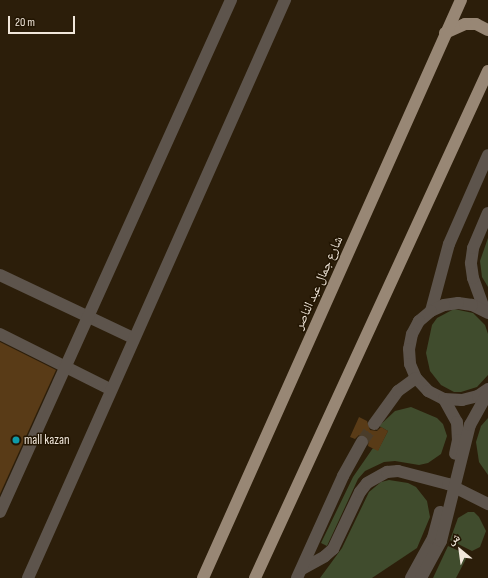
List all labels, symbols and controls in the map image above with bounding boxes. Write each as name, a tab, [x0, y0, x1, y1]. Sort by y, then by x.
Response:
scale bar	[10, 8, 77, 34]
text: 20 m	[15, 15, 35, 30]
street label: شارع جمال عبد الناصر	[291, 234, 347, 332]
place label: mall kazan	[24, 432, 69, 448]
marker: mall kazan	[11, 435, 21, 445]
north arrow	[440, 530, 480, 570]
text: ش	[446, 531, 462, 548]

